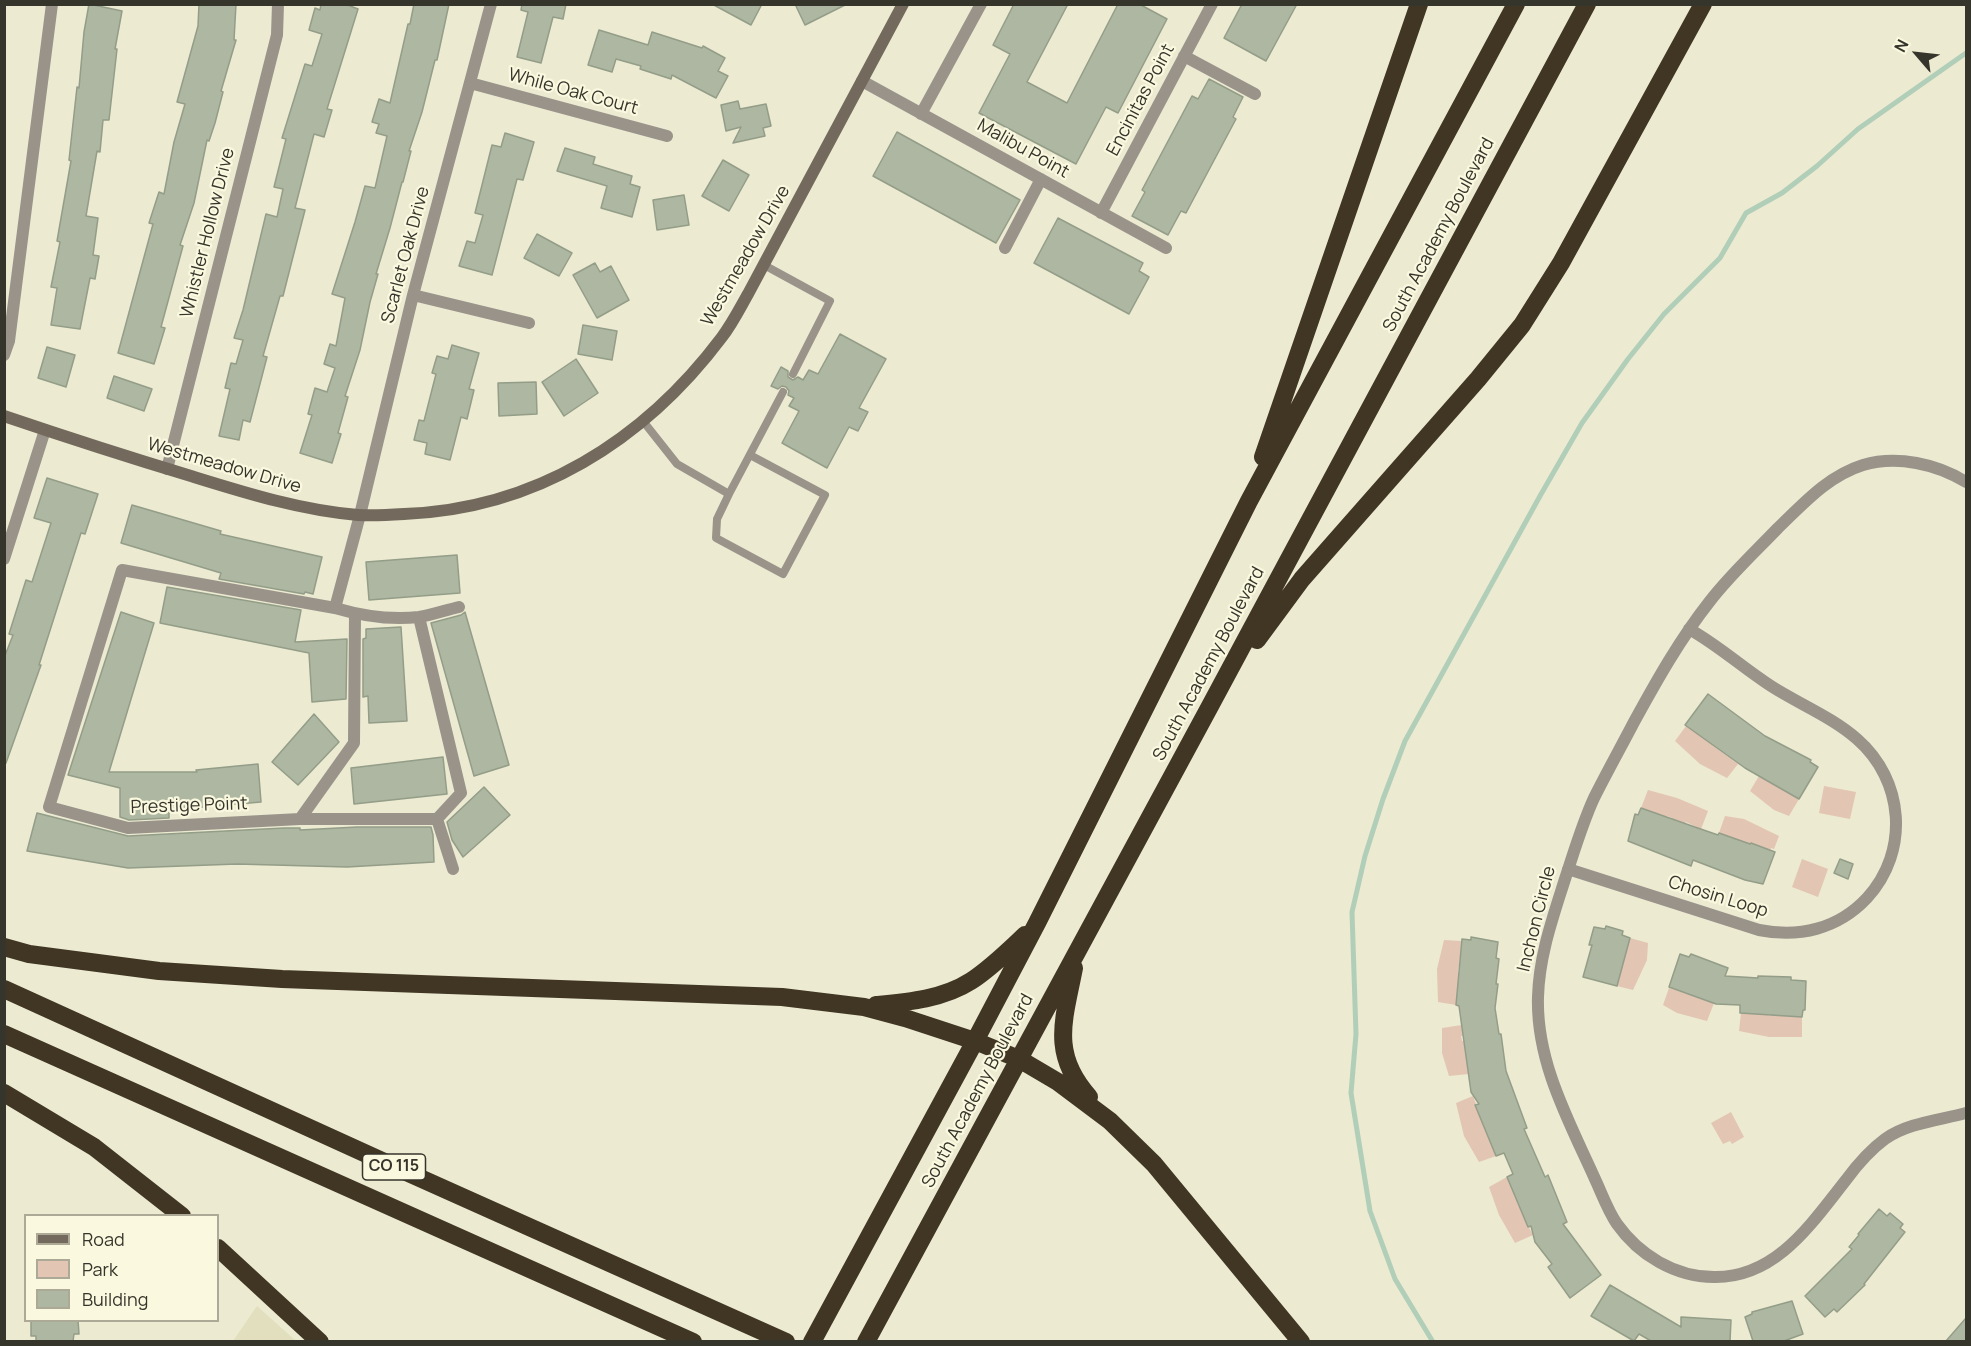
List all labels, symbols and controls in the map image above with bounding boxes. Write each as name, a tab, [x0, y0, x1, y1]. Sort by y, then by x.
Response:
north arrow	[1887, 24, 1947, 84]
text: N	[1889, 35, 1914, 56]
street label: Encinitas Point	[1102, 40, 1180, 160]
street label: While Oak Court	[506, 64, 640, 120]
street label: Malibu Point	[973, 115, 1073, 183]
street label: South Academy Boulevard	[1379, 134, 1499, 336]
street label: Whistler Hollow Drive	[176, 146, 240, 320]
street label: Westmeadow Drive	[697, 182, 795, 330]
street label: Scarlet Oak Drive	[377, 184, 435, 326]
street label: Westmeadow Drive	[145, 434, 303, 498]
street label: South Academy Boulevard	[1149, 563, 1269, 765]
street label: Prestige Point	[130, 793, 248, 819]
street label: Inchon Circle	[1513, 864, 1561, 974]
street label: Chosin Loop	[1665, 872, 1771, 922]
street label: South Academy Boulevard	[918, 990, 1038, 1192]
road number: CO 115	[362, 1154, 426, 1180]
legend	[24, 1214, 219, 1322]
text: Road	[82, 1227, 125, 1251]
text: Park	[82, 1257, 118, 1281]
text: Building	[82, 1287, 148, 1311]

